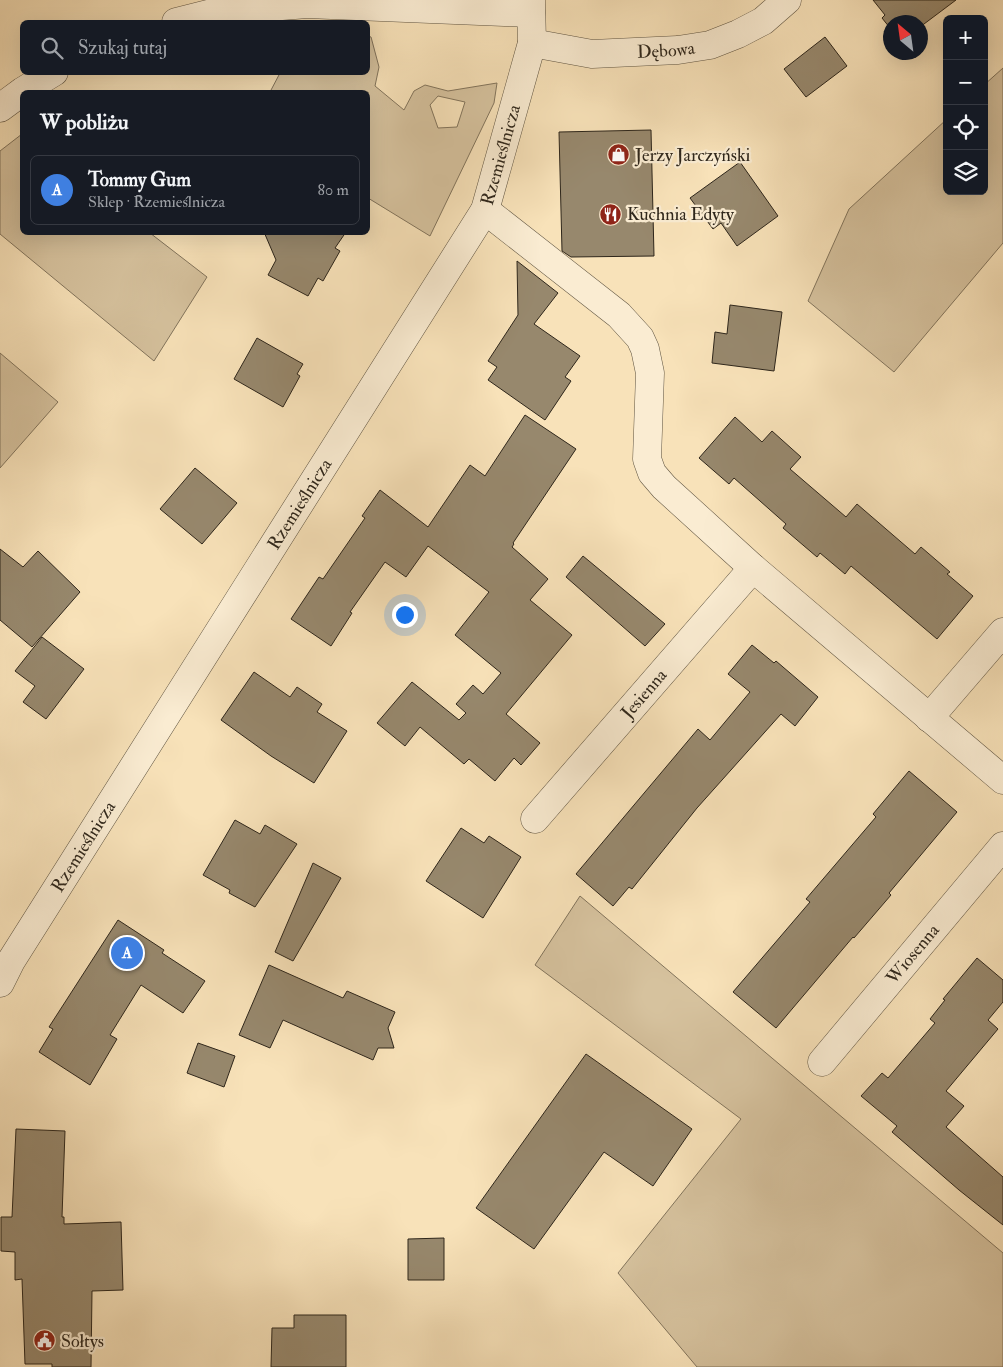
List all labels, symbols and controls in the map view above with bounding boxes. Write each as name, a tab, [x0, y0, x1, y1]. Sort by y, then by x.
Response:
north arrow	[883, 15, 928, 60]
map controls	[943, 15, 988, 195]
button: +	[943, 15, 988, 60]
search box	[20, 20, 370, 75]
icon: search	[38, 34, 66, 62]
text: Szukaj tutaj	[78, 36, 167, 60]
street label: Dębowa	[636, 36, 697, 63]
button: −	[943, 60, 988, 105]
street label: Rzemieślnicza	[475, 101, 526, 208]
button: locate	[943, 105, 988, 150]
text: W pobliżu	[40, 109, 129, 136]
shop icon: Jerzy Jarczyński	[607, 143, 631, 167]
place label: Jerzy Jarczyński	[634, 144, 751, 167]
button: layers	[943, 150, 988, 195]
text: Tommy Gum	[88, 168, 191, 192]
text: A	[52, 180, 62, 200]
text: 80 m	[318, 180, 349, 200]
text: Sklep · Rzemieślnicza	[88, 192, 225, 212]
restaurant icon: Kuchnia Edyty	[599, 202, 623, 226]
place label: Kuchnia Edyty	[627, 203, 735, 226]
street label: Rzemieślnicza	[262, 454, 337, 554]
your location	[392, 602, 418, 628]
street label: Jesienna	[615, 663, 672, 724]
street label: Rzemieślnicza	[46, 796, 121, 896]
street label: Wiosenna	[880, 919, 945, 989]
pin: A	[111, 934, 143, 972]
public building icon: Sołtys	[33, 1329, 57, 1353]
place label: Sołtys	[61, 1330, 104, 1353]

